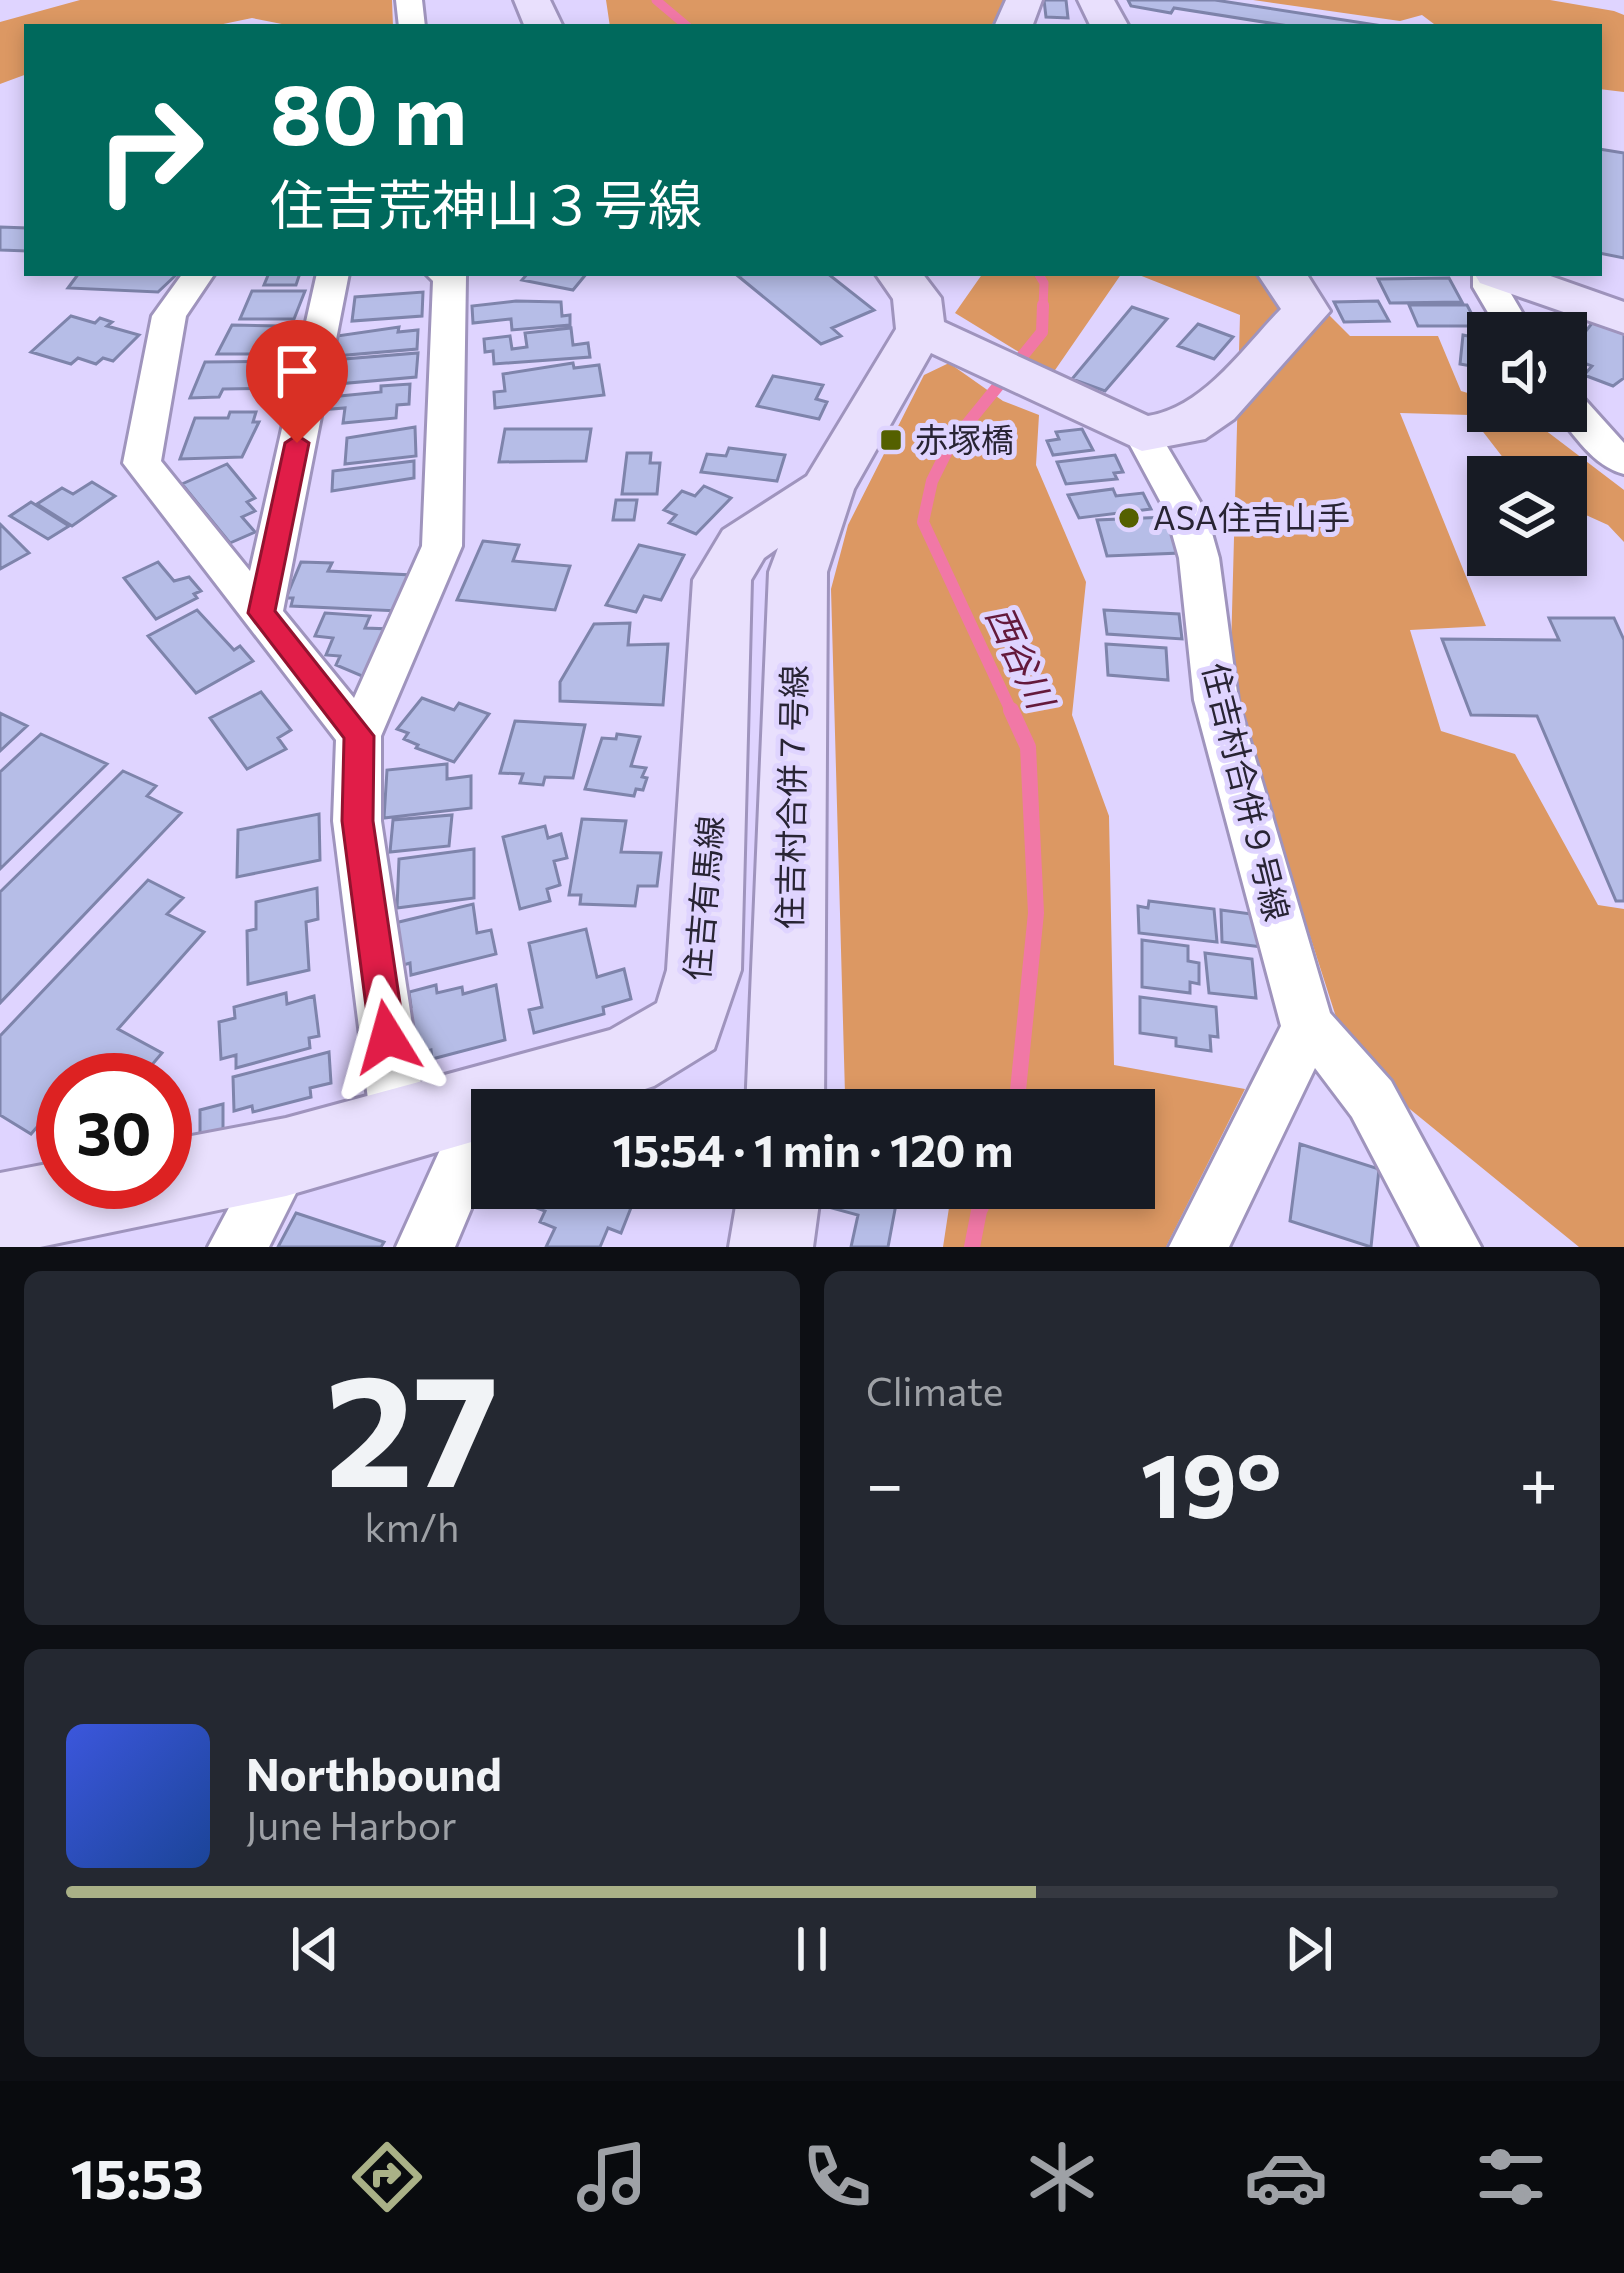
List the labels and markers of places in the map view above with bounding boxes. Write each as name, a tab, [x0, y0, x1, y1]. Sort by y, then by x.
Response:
pin	[246, 320, 348, 443]
place label: 赤塚橋	[915, 418, 1014, 459]
marker: 赤塚橋	[878, 427, 904, 453]
place label: ASA住吉山手	[1153, 496, 1350, 537]
marker: ASA住吉山手	[1116, 505, 1142, 531]

